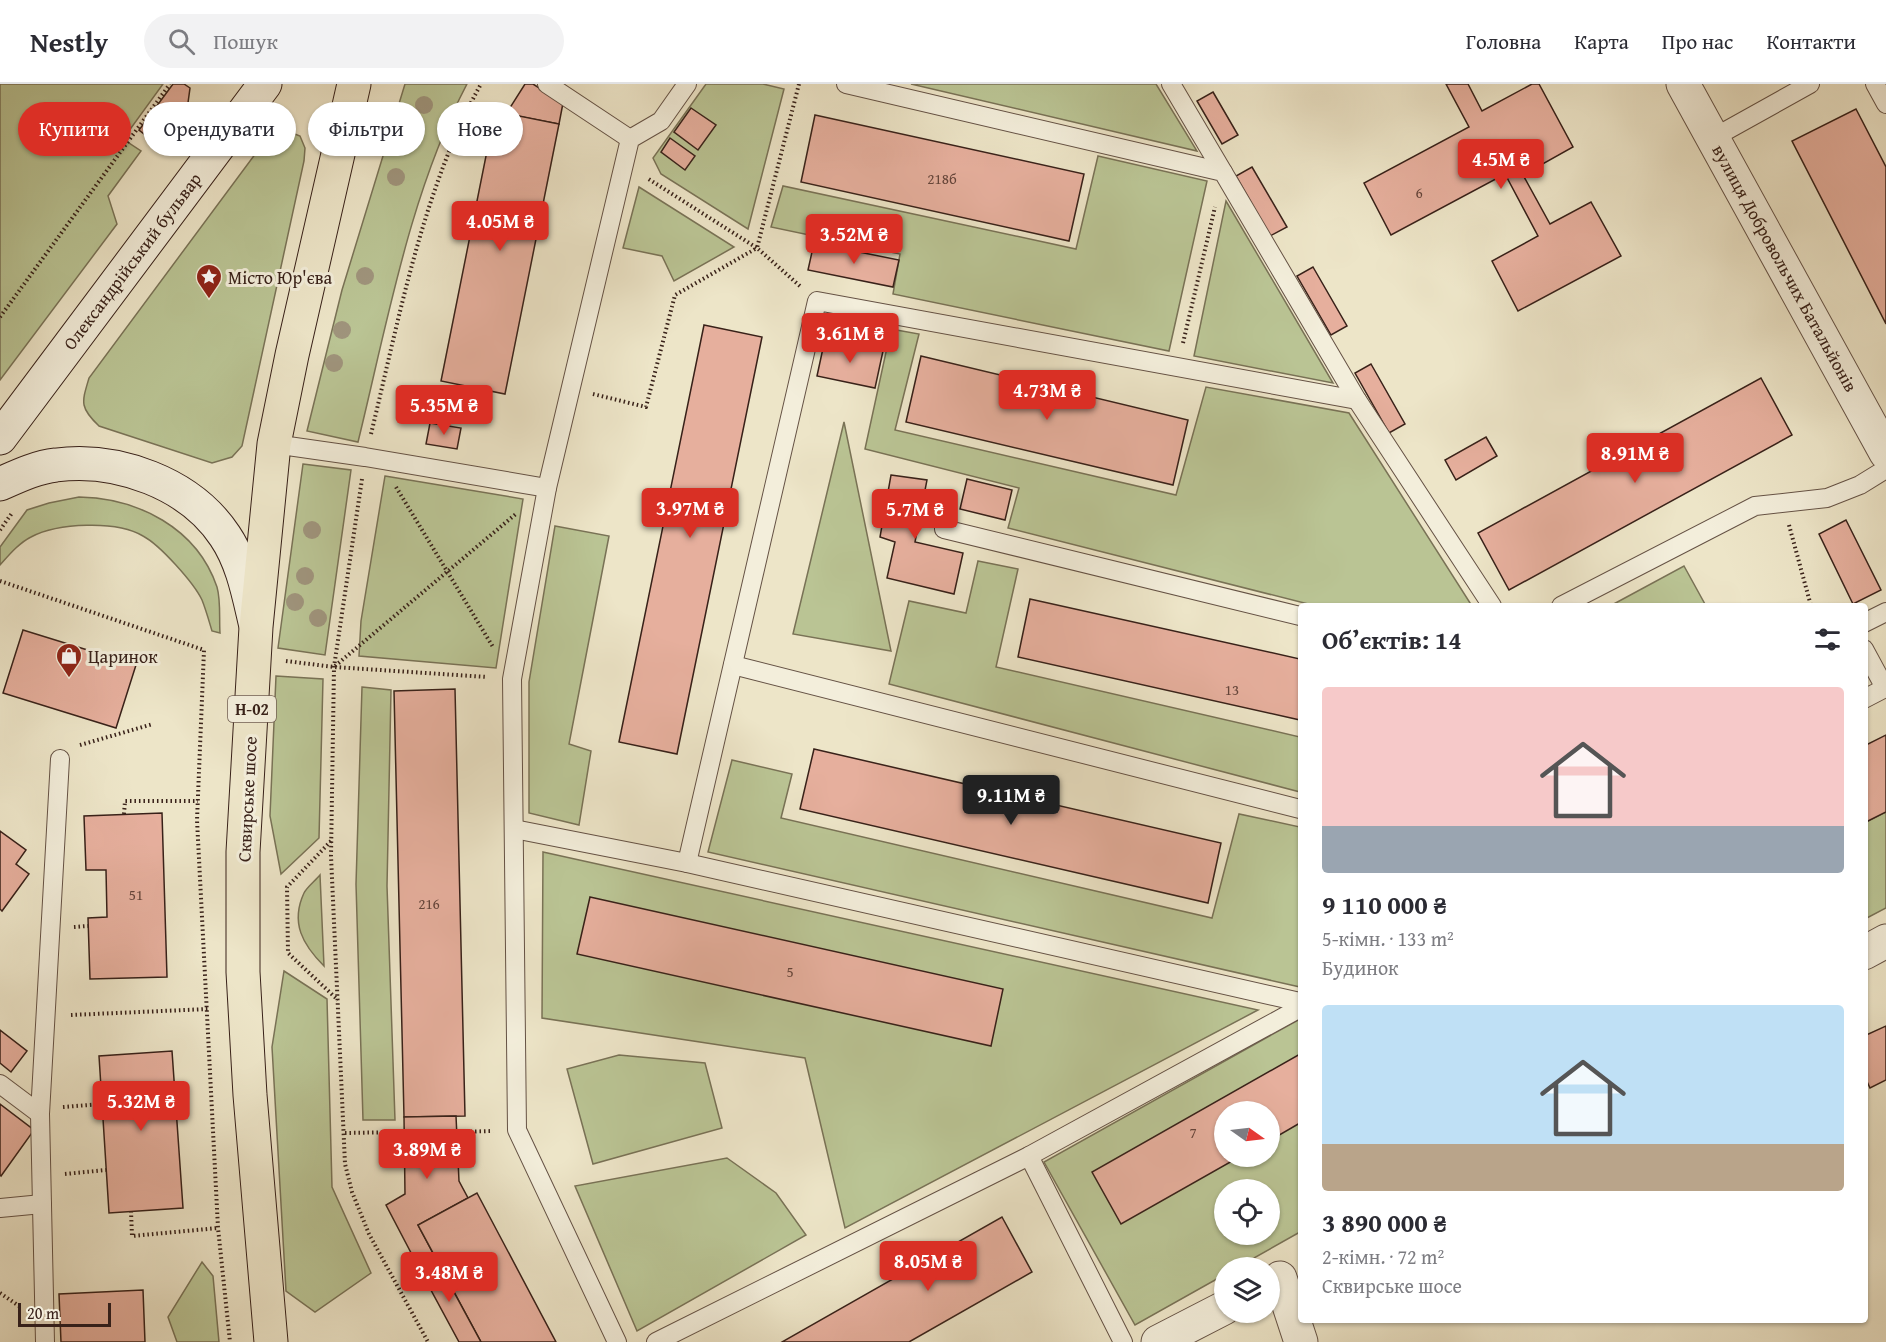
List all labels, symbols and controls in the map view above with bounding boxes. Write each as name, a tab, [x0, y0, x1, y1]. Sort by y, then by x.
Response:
search box	[144, 14, 564, 68]
text: Nestly	[30, 21, 108, 62]
icon: search	[165, 25, 198, 58]
text: Пошук	[213, 25, 278, 57]
text: Головна	[1466, 26, 1541, 57]
text: Карта	[1574, 26, 1629, 57]
text: Про нас	[1662, 26, 1733, 57]
text: Контакти	[1766, 26, 1856, 57]
chip: Купити	[18, 102, 131, 156]
chip: Орендувати	[143, 102, 296, 156]
chip: Фільтри	[308, 102, 425, 156]
chip: Нове	[437, 102, 523, 156]
pin: 4.5M ₴	[1452, 139, 1550, 190]
street label: вулиця Добровольчих Батальйонів	[1706, 139, 1865, 397]
text: 4.5M ₴	[1472, 144, 1530, 173]
street label: Олександрійський бульвар	[56, 166, 208, 355]
house number: 218б	[927, 168, 957, 189]
house number: 6	[1415, 182, 1423, 203]
pin: 4.05M ₴	[445, 201, 555, 252]
text: 4.05M ₴	[466, 206, 534, 235]
pin: 3.52M ₴	[799, 214, 909, 265]
text: 3.52M ₴	[820, 219, 888, 248]
place icon: Місто Юр'єва	[194, 262, 224, 300]
place label: Місто Юр'єва	[228, 264, 332, 291]
pin: 3.61M ₴	[795, 313, 905, 364]
text: 3.61M ₴	[816, 318, 884, 347]
pin: 4.73M ₴	[992, 370, 1102, 421]
text: 4.73M ₴	[1013, 375, 1081, 404]
pin: 5.35M ₴	[389, 385, 499, 436]
text: 5.35M ₴	[410, 390, 478, 419]
pin: 8.91M ₴	[1580, 433, 1690, 484]
text: 8.91M ₴	[1601, 438, 1669, 467]
pin: 3.97M ₴	[635, 488, 745, 539]
pin: 5.7M ₴	[866, 489, 964, 540]
text: 3.97M ₴	[656, 493, 724, 522]
text: 5.7M ₴	[886, 494, 944, 523]
text: Об’єктів: 14	[1322, 620, 1462, 659]
icon: filters	[1811, 623, 1844, 656]
shop icon: Царинок	[54, 641, 84, 679]
place label: Царинок	[88, 643, 158, 670]
house number: 13	[1225, 679, 1239, 700]
road number: Н-02	[228, 696, 276, 722]
icon: home	[1529, 726, 1637, 834]
street label: Сквирське шосе	[230, 735, 264, 863]
pin: 9.11M ₴	[956, 775, 1066, 826]
text: 9.11M ₴	[977, 780, 1045, 809]
house number: 51	[129, 884, 143, 905]
text: 9 110 000 ₴	[1322, 885, 1447, 924]
house number: 216	[418, 893, 440, 914]
text: 5-кімн. · 133 m²	[1322, 924, 1454, 953]
text: Будинок	[1322, 953, 1399, 982]
house number: 5	[786, 961, 794, 982]
icon: home	[1529, 1044, 1637, 1152]
pin: 5.32M ₴	[86, 1081, 196, 1132]
text: 5.32M ₴	[107, 1086, 175, 1115]
north arrow	[1214, 1101, 1280, 1167]
map controls	[1214, 1101, 1280, 1323]
house number: 7	[1189, 1122, 1197, 1143]
pin: 3.89M ₴	[372, 1129, 482, 1180]
text: 3.89M ₴	[393, 1134, 461, 1163]
button: locate	[1214, 1179, 1280, 1245]
text: 3 890 000 ₴	[1322, 1203, 1447, 1242]
pin: 8.05M ₴	[873, 1241, 983, 1292]
text: 2-кімн. · 72 m²	[1322, 1242, 1444, 1271]
text: 8.05M ₴	[894, 1246, 962, 1275]
pin: 3.48M ₴	[394, 1252, 504, 1303]
text: 3.48M ₴	[415, 1257, 483, 1286]
button: layers	[1214, 1257, 1280, 1323]
text: Сквирське шосе	[1322, 1271, 1462, 1300]
scale bar	[18, 1300, 111, 1328]
text: 20 m	[27, 1301, 59, 1325]

